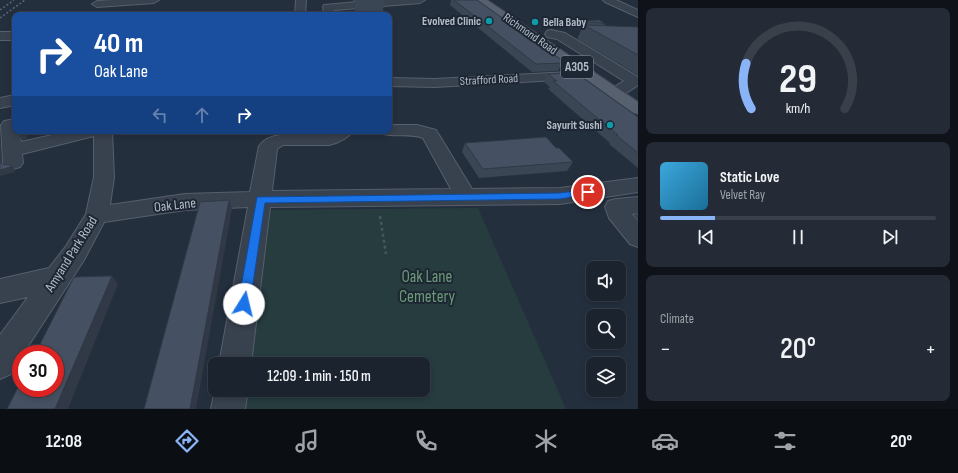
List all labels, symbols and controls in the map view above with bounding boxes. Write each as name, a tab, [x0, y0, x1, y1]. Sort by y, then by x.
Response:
street label: Richmond Road	[500, 10, 560, 58]
place label: Evolved Clinic	[422, 14, 481, 29]
place label: Bella Baby	[543, 15, 586, 30]
marker: Evolved Clinic	[484, 16, 494, 26]
marker: Bella Baby	[530, 17, 540, 27]
text: 40 m	[94, 27, 143, 60]
icon: right	[28, 28, 80, 80]
text: 29	[779, 55, 817, 104]
road number: A305	[561, 56, 593, 78]
text: Oak Lane	[94, 61, 148, 82]
street label: Strafford Road	[459, 71, 519, 89]
text: km/h	[786, 99, 810, 116]
icon: left	[149, 104, 171, 126]
icon: ahead	[191, 104, 213, 126]
icon: right	[233, 104, 255, 126]
place label: Sayurit Sushi	[547, 118, 602, 133]
marker: Sayurit Sushi	[605, 120, 615, 130]
text: Static Love	[720, 168, 779, 187]
pin	[571, 175, 605, 209]
icon: arrive	[577, 181, 599, 203]
text: Velvet Ray	[720, 187, 765, 203]
street label: Oak Lane	[153, 194, 197, 216]
street label: Amyand Park Road	[41, 213, 101, 296]
icon: previous	[695, 226, 717, 248]
icon: pause	[787, 226, 809, 248]
icon: next	[879, 226, 901, 248]
map controls	[586, 261, 626, 397]
button: sound	[586, 261, 626, 301]
park label: Oak Lane Cemetery	[399, 267, 455, 307]
position arrow	[223, 283, 265, 325]
button: search	[586, 309, 626, 349]
text: Climate	[660, 311, 694, 327]
text: 20°	[780, 331, 816, 367]
text: −	[660, 336, 671, 363]
text: +	[925, 336, 936, 363]
speed limit sign: 30	[12, 345, 64, 397]
button: layers	[586, 357, 626, 397]
text: 12:09 · 1 min · 150 m	[267, 367, 371, 386]
icon: directions	[173, 427, 201, 455]
icon: music	[293, 427, 321, 455]
icon: phone	[412, 427, 440, 455]
icon: climate	[532, 427, 560, 455]
icon: car	[651, 427, 679, 455]
icon: filters	[771, 427, 799, 455]
text: 12:08	[46, 431, 82, 452]
text: 20°	[890, 431, 912, 452]

